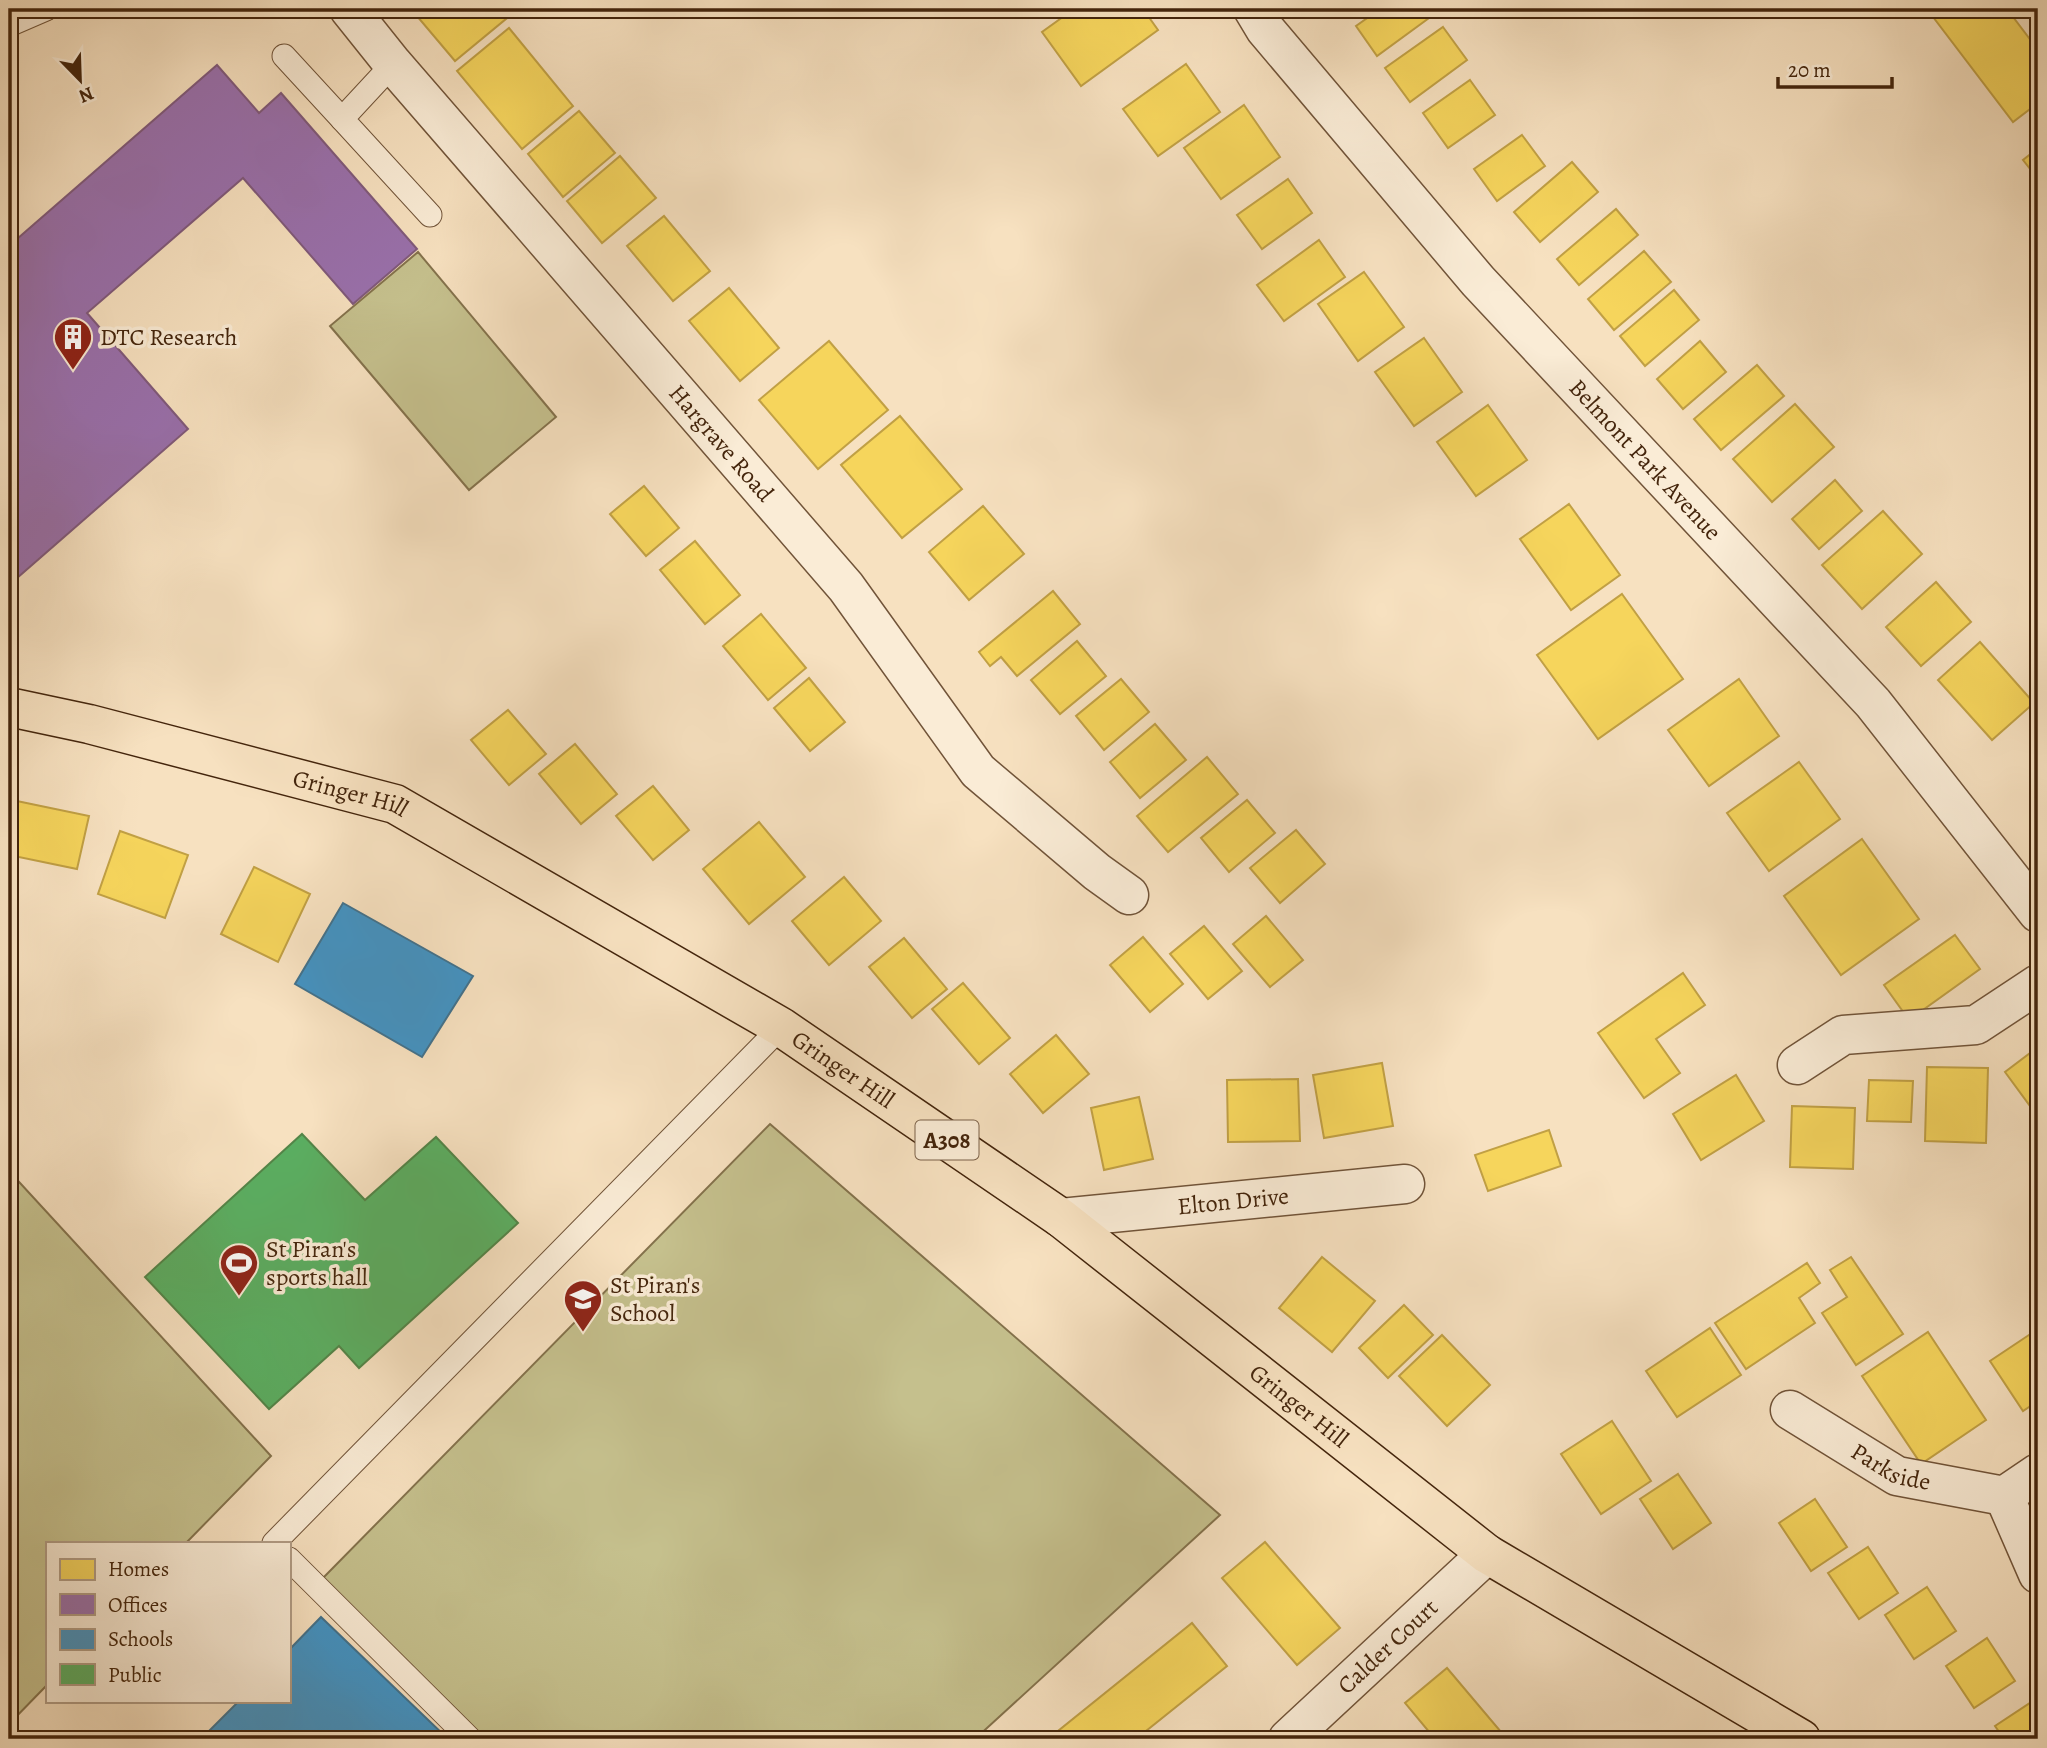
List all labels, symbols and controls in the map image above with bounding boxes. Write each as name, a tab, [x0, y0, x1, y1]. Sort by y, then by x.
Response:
north arrow	[46, 46, 116, 116]
scale bar	[1778, 46, 1891, 90]
text: 20 m	[1788, 56, 1831, 84]
text: N	[75, 80, 98, 109]
building icon: DTC Research	[52, 316, 94, 371]
place label: DTC Research	[100, 321, 238, 353]
street label: Belmont Park Avenue	[1562, 372, 1729, 547]
street label: Hargrave Road	[662, 378, 781, 509]
street label: Gringer Hill	[289, 762, 414, 824]
street label: Gringer Hill	[785, 1023, 901, 1116]
road number: A308	[916, 1120, 978, 1160]
street label: Elton Drive	[1176, 1180, 1290, 1222]
place label: St Piran's sports hall	[266, 1233, 368, 1293]
sports icon: St Piran's sports hall	[218, 1242, 260, 1297]
place label: St Piran's School	[610, 1269, 700, 1329]
school or university icon: St Piran's School	[562, 1278, 604, 1333]
street label: Gringer Hill	[1243, 1357, 1355, 1455]
street label: Parkside	[1845, 1435, 1933, 1498]
legend	[46, 1542, 290, 1702]
text: Homes	[108, 1555, 169, 1583]
text: Offices	[108, 1591, 168, 1619]
street label: Calder Court	[1330, 1592, 1445, 1701]
text: Schools	[108, 1625, 173, 1653]
text: Public	[108, 1661, 162, 1689]

